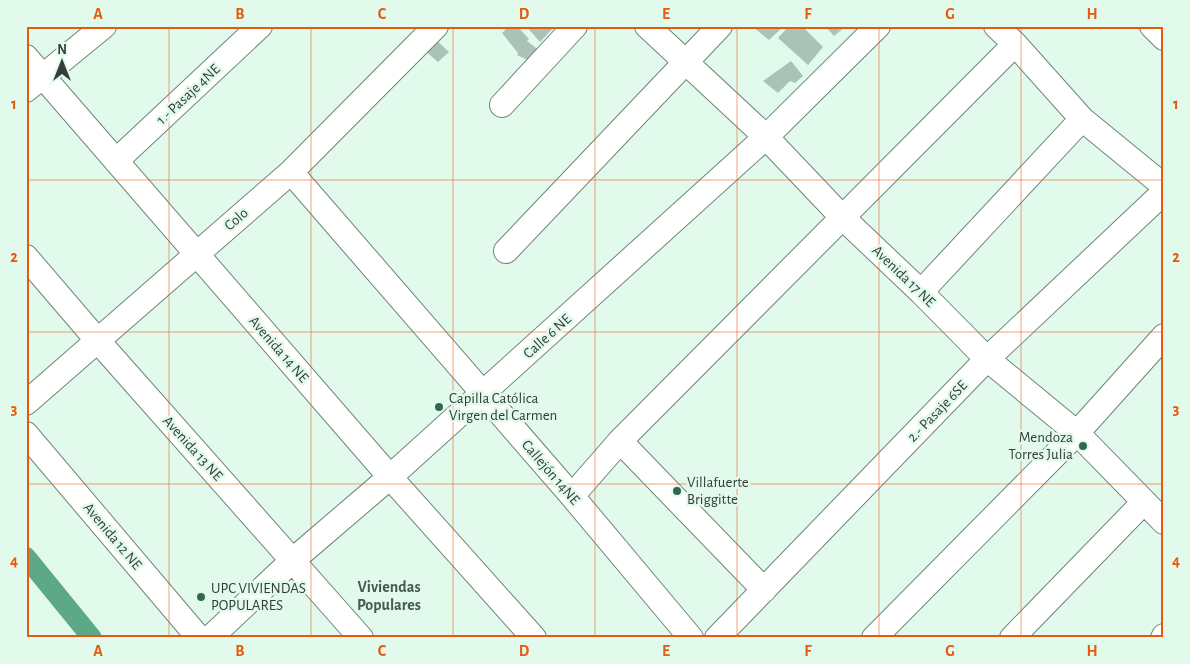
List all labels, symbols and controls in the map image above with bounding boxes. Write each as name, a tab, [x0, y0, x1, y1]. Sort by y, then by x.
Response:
text: A	[93, 6, 103, 22]
text: B	[235, 6, 245, 22]
text: C	[378, 6, 387, 22]
text: D	[519, 6, 530, 22]
text: E	[662, 6, 670, 22]
text: F	[804, 6, 812, 22]
text: G	[945, 6, 955, 22]
text: H	[1086, 6, 1098, 22]
north arrow	[38, 38, 88, 88]
text: N	[57, 43, 67, 57]
street label: 1.- Pasaje 4NE	[154, 61, 223, 127]
text: 1	[11, 96, 17, 112]
text: 1	[1173, 96, 1179, 112]
street label: Colo	[222, 205, 251, 234]
street label: Avenida 17 NE	[869, 243, 938, 310]
text: 2	[10, 249, 18, 265]
text: 2	[1172, 249, 1180, 265]
street label: Calle 6 NE	[521, 311, 574, 362]
street label: Avenida 14 NE	[246, 313, 311, 385]
street label: 2.- Pasaje 6SE	[905, 378, 970, 445]
place label: Capilla Católica Virgen del Carmen	[449, 391, 557, 423]
text: 3	[11, 401, 18, 417]
marker: Capilla Católica Virgen del Carmen	[433, 401, 445, 413]
text: 3	[1173, 401, 1180, 417]
street label: Avenida 13 NE	[160, 413, 225, 484]
place label: Mendoza Torres Julia	[1008, 430, 1073, 462]
street label: Callejón 14NE	[519, 437, 583, 508]
marker: Mendoza Torres Julia	[1077, 440, 1089, 452]
place label: Villafuerte Briggitte	[687, 475, 749, 507]
marker: Villafuerte Briggitte	[671, 485, 683, 497]
street label: Avenida 12 NE	[81, 500, 145, 573]
text: 4	[10, 553, 18, 569]
text: 4	[1172, 553, 1180, 569]
district label: Viviendas Populares	[357, 579, 421, 613]
place label: UPC VIVIENDAS POPULARES	[211, 581, 306, 613]
marker: UPC VIVIENDAS POPULARES	[195, 591, 207, 603]
text: A	[93, 643, 103, 659]
text: B	[235, 643, 245, 659]
text: C	[378, 643, 387, 659]
text: D	[519, 643, 530, 659]
text: E	[662, 643, 670, 659]
text: F	[804, 643, 812, 659]
text: G	[945, 643, 955, 659]
text: H	[1086, 643, 1098, 659]

